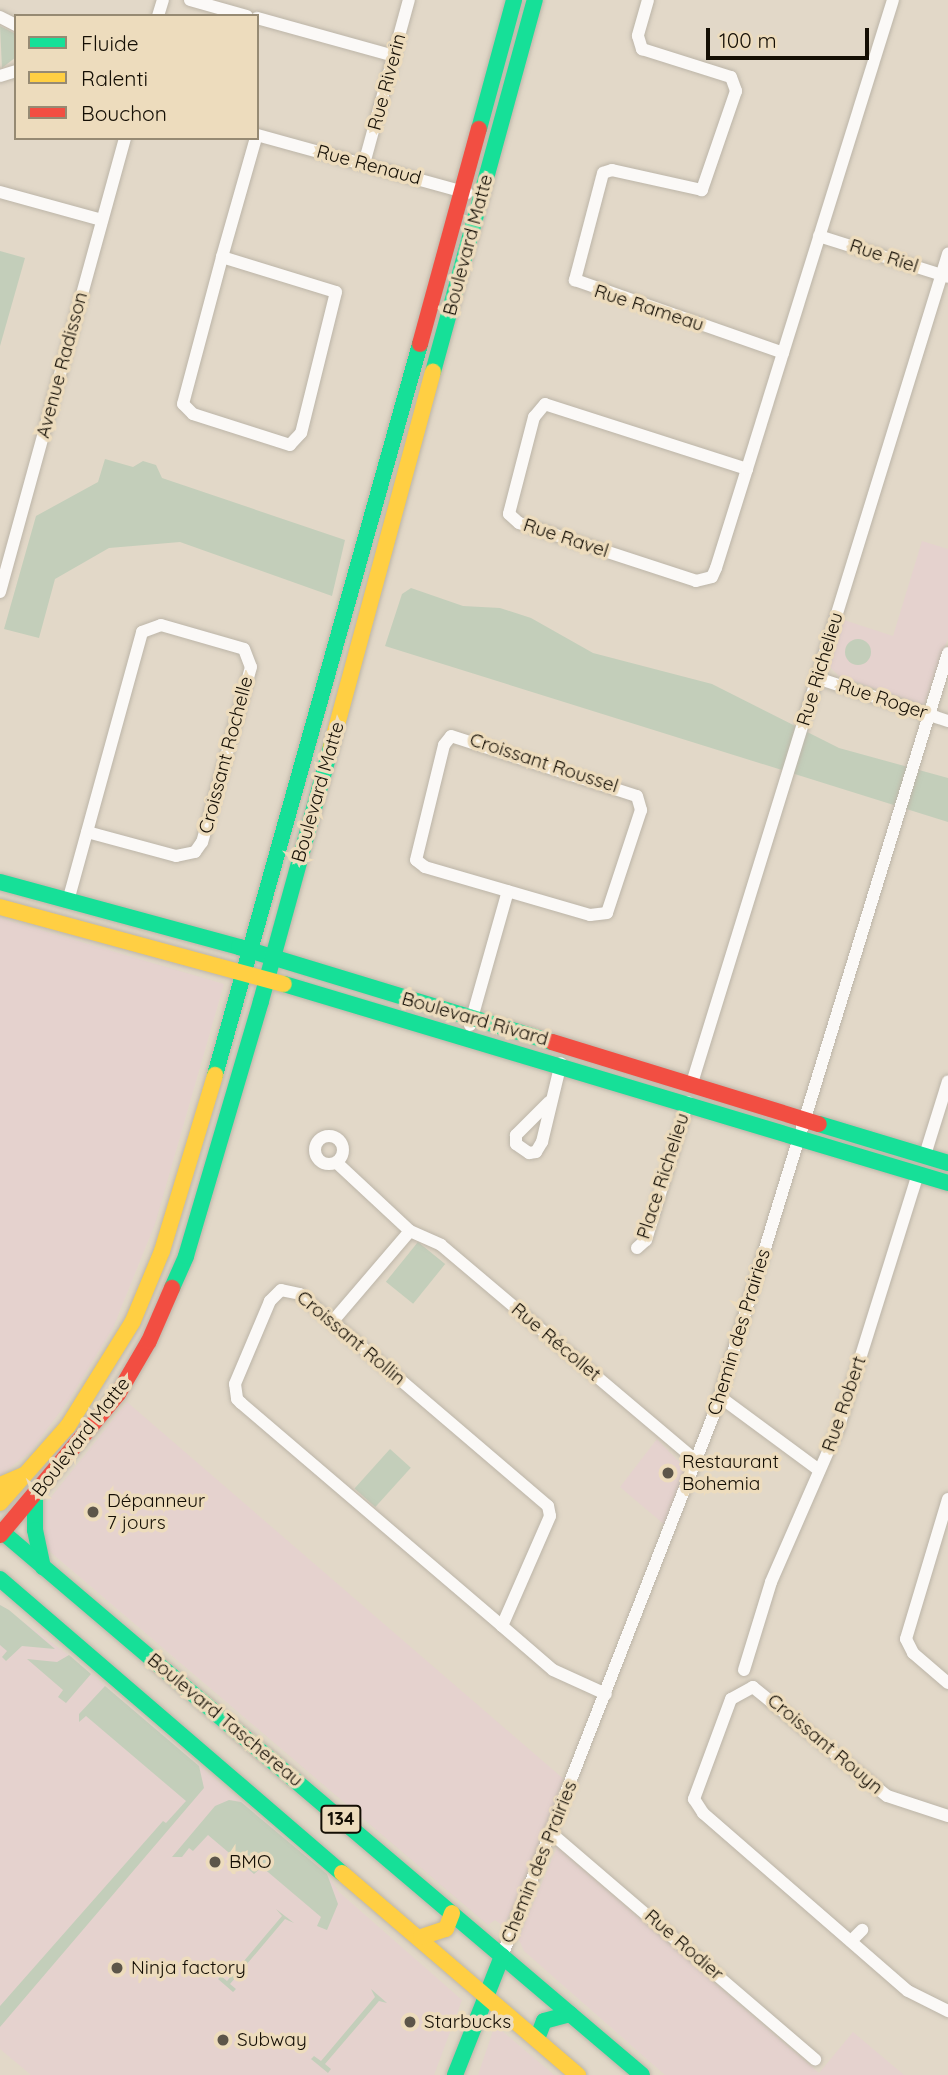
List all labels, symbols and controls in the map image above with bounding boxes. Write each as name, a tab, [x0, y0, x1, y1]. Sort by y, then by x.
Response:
legend	[14, 14, 259, 140]
scale bar	[710, 14, 873, 58]
text: 100 m	[719, 27, 777, 53]
text: Fluide	[81, 30, 139, 56]
street label: Rue Riverin	[363, 31, 411, 133]
text: Ralenti	[81, 65, 148, 91]
text: Bouchon	[81, 100, 167, 126]
street label: Rue Renaud	[314, 140, 424, 190]
street label: Boulevard Matte	[438, 172, 498, 318]
street label: Rue Riel	[847, 234, 921, 278]
street label: Rue Rameau	[591, 280, 707, 336]
street label: Avenue Radisson	[32, 289, 92, 441]
street label: Rue Ravel	[520, 513, 612, 563]
street label: Rue Richelieu	[792, 610, 848, 728]
street label: Croissant Rochelle	[194, 674, 258, 836]
street label: Rue Roger	[835, 674, 931, 724]
street label: Boulevard Matte	[287, 719, 349, 865]
street label: Croissant Roussel	[467, 728, 621, 798]
street label: Boulevard Rivard	[399, 987, 551, 1051]
street label: Place Richelieu	[632, 1110, 694, 1242]
street label: Chemin des Prairies	[703, 1246, 775, 1418]
street label: Croissant Rollin	[292, 1286, 410, 1390]
street label: Rue Récollet	[507, 1298, 605, 1386]
street label: Rue Robert	[817, 1353, 871, 1455]
street label: Boulevard Matte	[27, 1373, 135, 1501]
place label: Restaurant Bohemia	[682, 1451, 779, 1495]
marker: Restaurant Bohemia	[660, 1465, 676, 1481]
place label: Dépanneur 7 jours	[107, 1490, 205, 1534]
marker: Dépanneur 7 jours	[85, 1504, 101, 1520]
street label: Boulevard Taschereau	[143, 1648, 307, 1792]
street label: Croissant Rouyn	[763, 1689, 887, 1799]
street label: Chemin des Prairies	[496, 1778, 582, 1946]
road number: 134	[320, 1804, 362, 1833]
place label: BMO	[229, 1851, 272, 1873]
marker: BMO	[207, 1854, 223, 1870]
street label: Rue Rodier	[640, 1905, 728, 1985]
place label: Ninja factory	[131, 1957, 246, 1979]
marker: Ninja factory	[109, 1960, 125, 1976]
place label: Starbucks	[424, 2011, 511, 2033]
marker: Starbucks	[402, 2014, 418, 2030]
place label: Subway	[237, 2029, 307, 2051]
marker: Subway	[215, 2032, 231, 2048]

